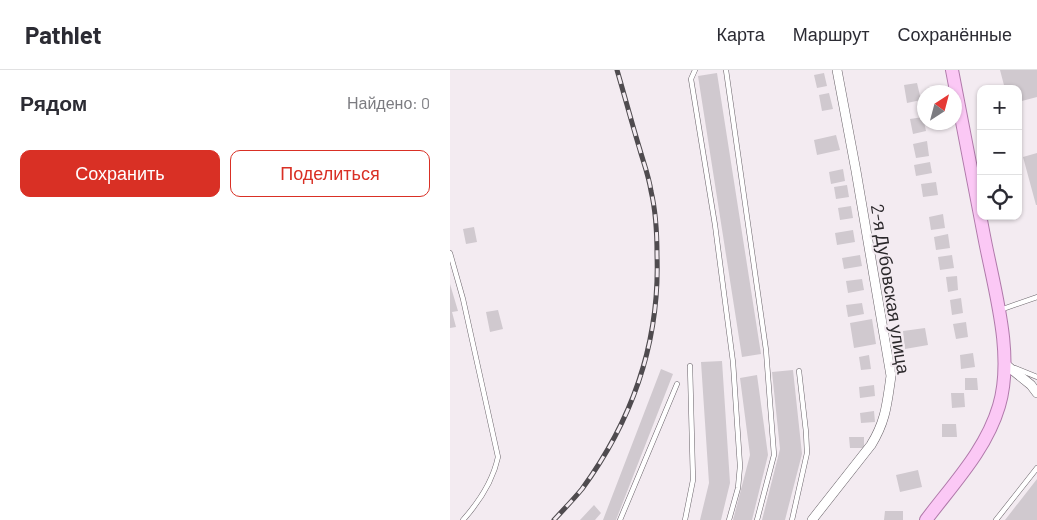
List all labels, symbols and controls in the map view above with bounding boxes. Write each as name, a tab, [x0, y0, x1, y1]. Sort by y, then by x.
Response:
text: Pathlet	[25, 20, 102, 49]
text: Карта	[717, 23, 765, 45]
text: Маршрут	[793, 23, 869, 45]
text: Сохранённые	[897, 23, 1012, 45]
north arrow	[917, 85, 962, 130]
map controls	[977, 85, 1022, 220]
button: +	[977, 85, 1022, 130]
text: Рядом	[20, 90, 87, 115]
text: Найдено: 0	[347, 93, 430, 112]
button: −	[977, 130, 1022, 175]
button: Сохранить	[20, 150, 220, 197]
button: Поделиться	[230, 150, 430, 197]
button: locate	[977, 175, 1022, 220]
street label: 2-я Дубовская улица	[867, 203, 915, 376]

